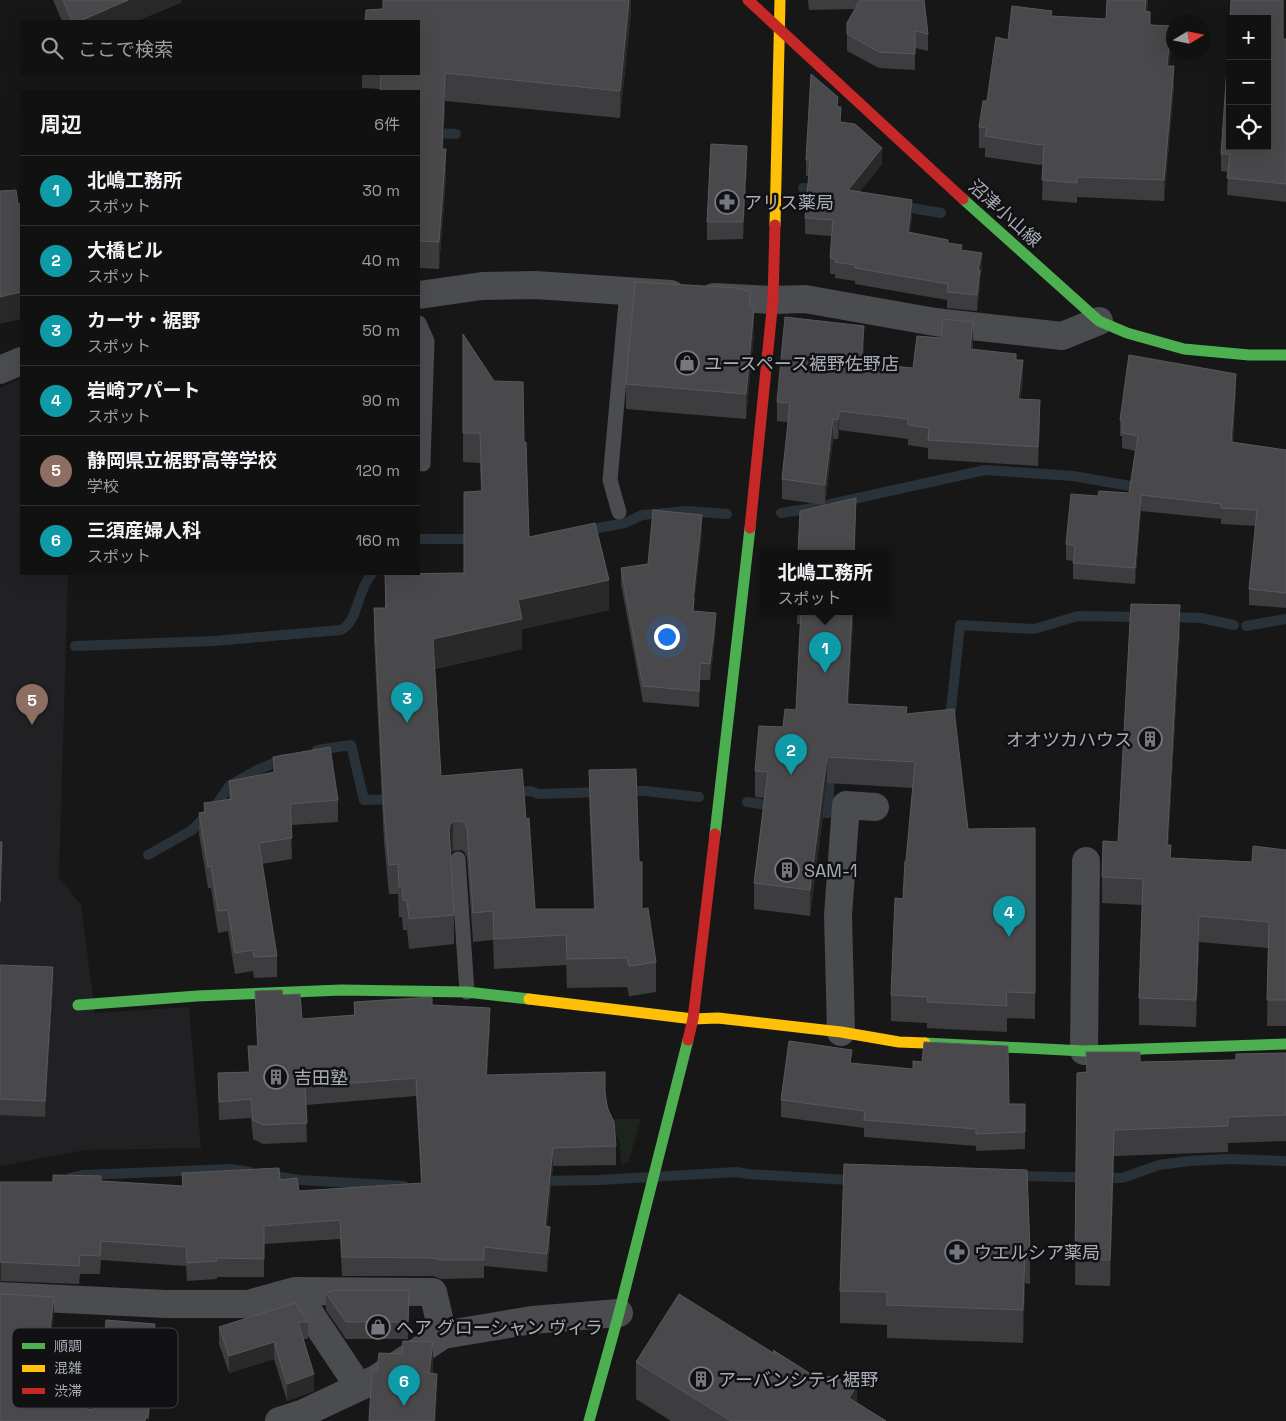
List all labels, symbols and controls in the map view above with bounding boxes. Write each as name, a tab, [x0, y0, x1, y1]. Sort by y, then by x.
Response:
north arrow	[1166, 15, 1211, 60]
map controls	[1226, 15, 1271, 150]
button: +	[1226, 15, 1271, 60]
search box	[20, 20, 420, 75]
icon: search	[38, 34, 66, 62]
text: ここで検索	[78, 37, 173, 62]
button: −	[1226, 60, 1271, 105]
button: locate	[1226, 105, 1271, 150]
text: 周辺	[40, 111, 82, 138]
text: 6件	[374, 114, 400, 135]
text: 北嶋工務所	[87, 168, 182, 193]
street label: 沼津小山線	[964, 174, 1046, 252]
text: 1	[52, 180, 60, 201]
text: 30 m	[362, 180, 400, 201]
pharmacy icon: アリス薬局	[714, 189, 740, 215]
place label: アリス薬局	[744, 191, 834, 214]
text: スポット	[87, 196, 151, 217]
text: 大橋ビル	[87, 238, 163, 263]
text: 2	[51, 250, 61, 271]
text: 40 m	[362, 250, 400, 271]
text: スポット	[87, 266, 151, 287]
text: カーサ・裾野	[87, 308, 201, 333]
text: 3	[51, 320, 61, 341]
text: 50 m	[362, 320, 400, 341]
text: スポット	[87, 336, 151, 357]
shop icon: ユースペース裾野佐野店	[674, 350, 700, 376]
place label: ユースペース裾野佐野店	[704, 352, 899, 375]
text: 岩崎アパート	[87, 378, 201, 403]
text: 4	[51, 390, 61, 411]
text: 90 m	[362, 390, 400, 411]
text: スポット	[87, 406, 151, 427]
text: 静岡県立裾野高等学校	[87, 448, 277, 473]
text: 5	[51, 460, 61, 481]
text: 120 m	[356, 460, 400, 481]
text: 学校	[87, 476, 119, 497]
text: 三須産婦人科	[87, 518, 201, 543]
text: 6	[51, 530, 61, 551]
text: 160 m	[355, 530, 400, 551]
text: スポット	[87, 546, 151, 567]
popup	[760, 550, 890, 615]
text: 北嶋工務所	[777, 560, 873, 585]
text: スポット	[777, 588, 842, 609]
your location	[654, 624, 680, 650]
pin: 1	[809, 632, 841, 673]
pin: 3	[391, 682, 423, 723]
pin: 5	[16, 684, 48, 725]
building icon: オオツカハウス	[1137, 726, 1163, 752]
place label: オオツカハウス	[1006, 728, 1132, 751]
pin: 2	[775, 734, 807, 775]
building icon: SAM-1	[774, 857, 800, 883]
place label: SAM-1	[804, 859, 858, 882]
pin: 4	[993, 896, 1025, 937]
building icon: 吉田塾	[263, 1064, 289, 1090]
place label: 吉田塾	[294, 1066, 348, 1089]
pharmacy icon: ウエルシア薬局	[944, 1239, 970, 1265]
place label: ウエルシア薬局	[974, 1241, 1100, 1264]
shop icon: ヘア グローシャン ヴィラ	[365, 1314, 391, 1340]
place label: ヘア グローシャン ヴィラ	[396, 1316, 603, 1339]
legend	[12, 1328, 178, 1408]
text: 順調	[54, 1337, 82, 1355]
text: 混雑	[54, 1359, 82, 1377]
pin: 6	[388, 1365, 420, 1406]
building icon: アーバンシティ裾野	[688, 1366, 714, 1392]
place label: アーバンシティ裾野	[718, 1368, 879, 1391]
text: 渋滞	[54, 1382, 82, 1400]

